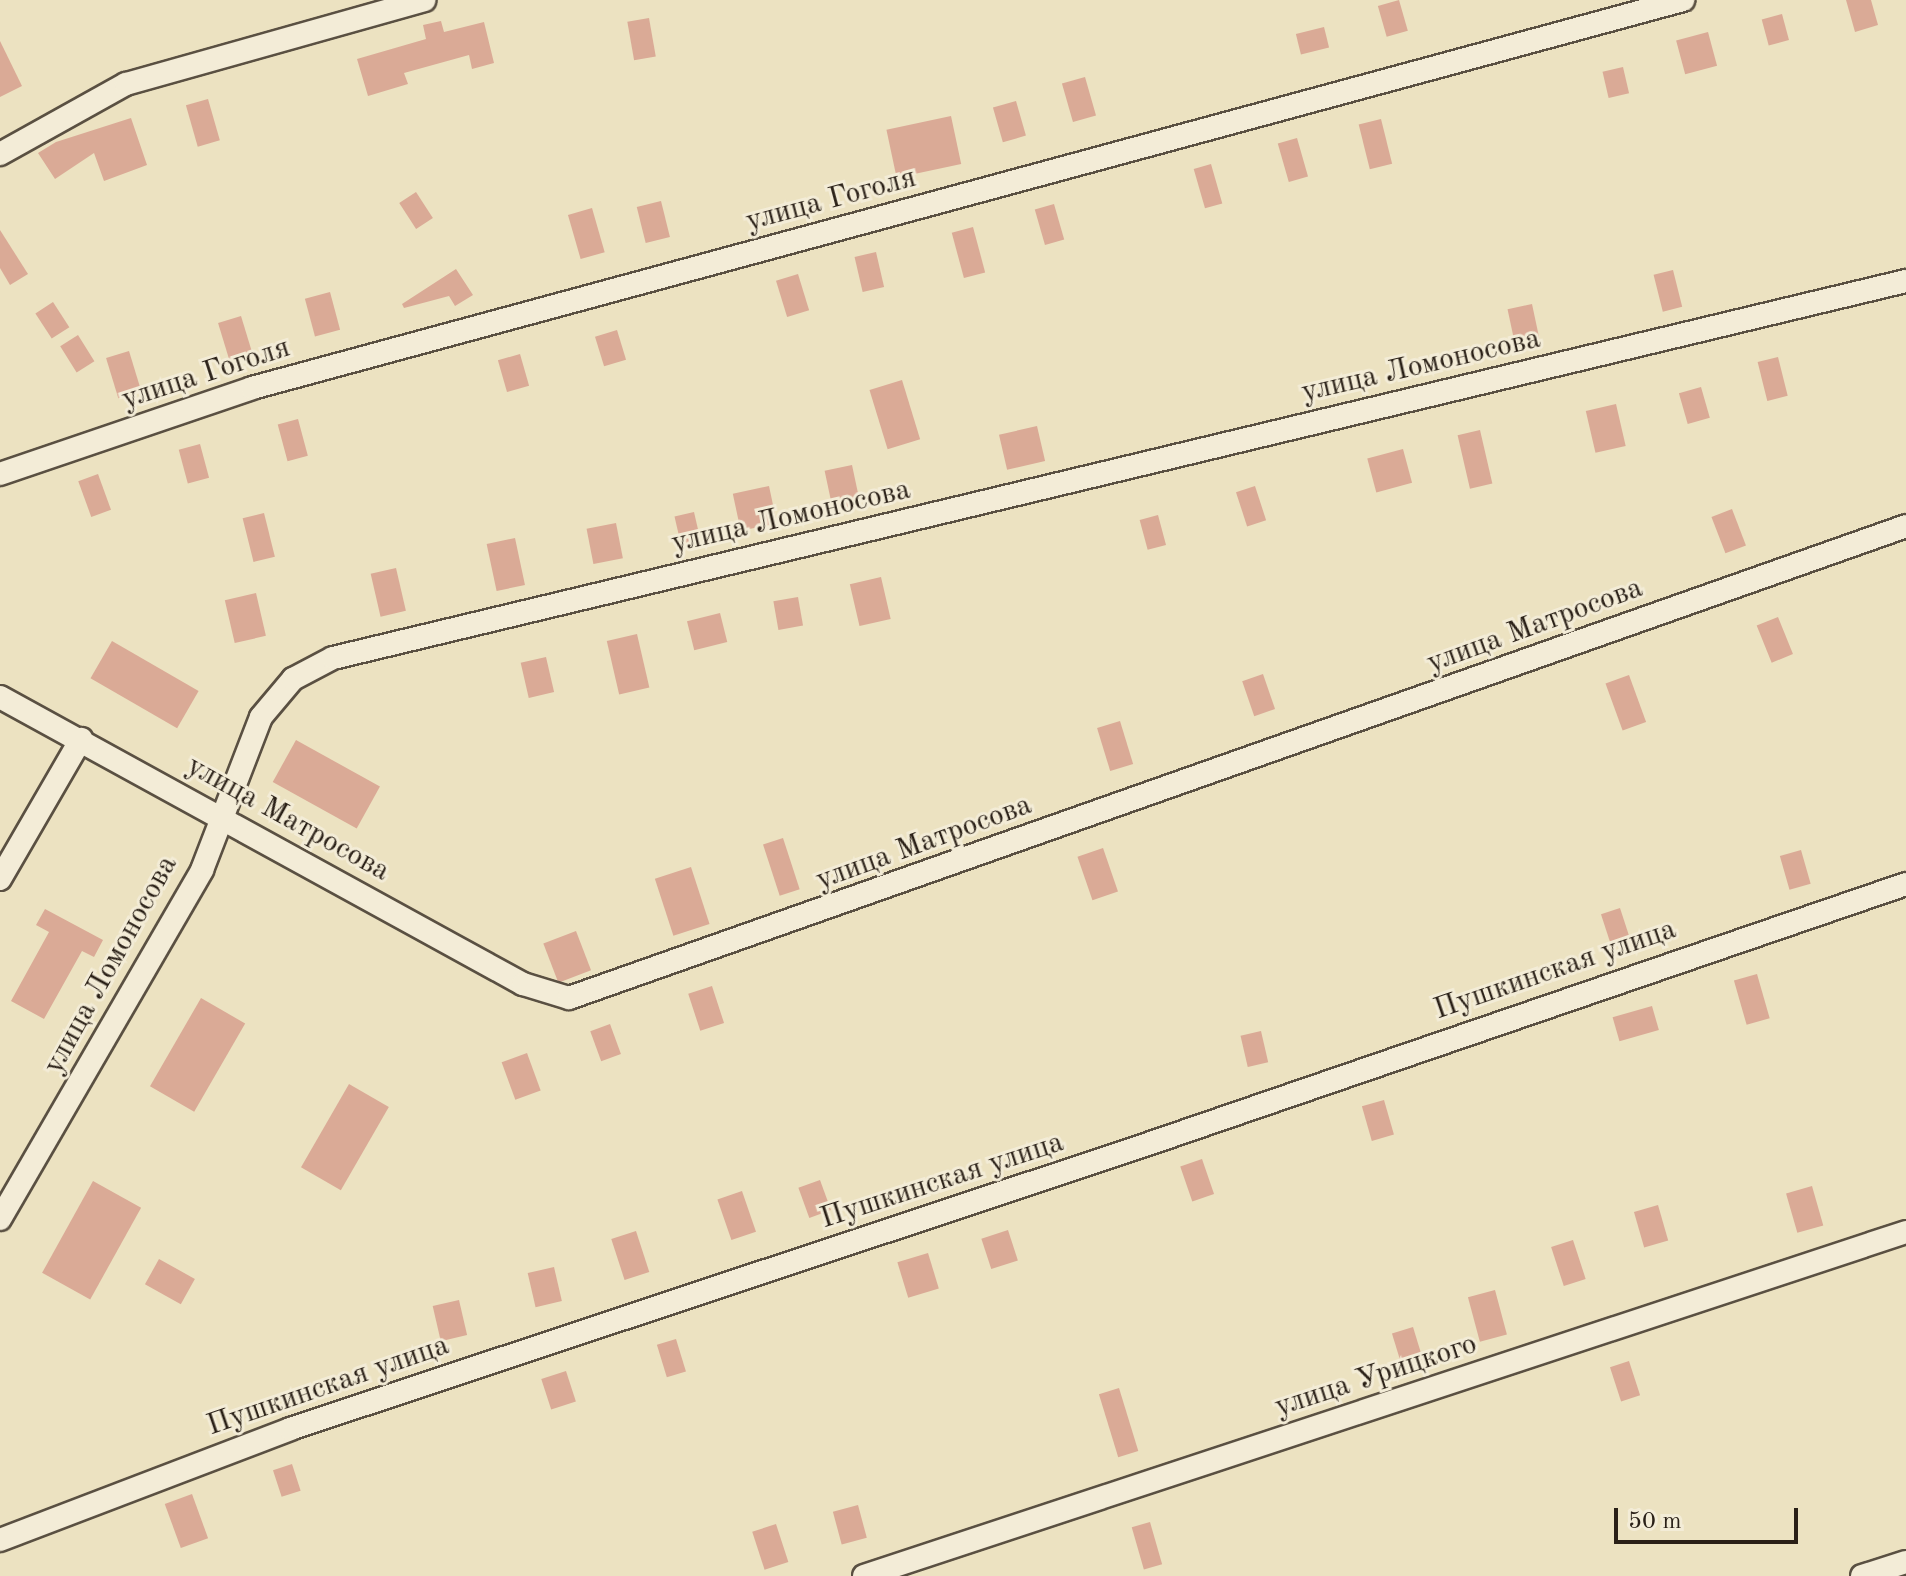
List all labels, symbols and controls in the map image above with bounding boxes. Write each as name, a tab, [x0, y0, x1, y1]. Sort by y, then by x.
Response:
street label: улица Гоголя	[742, 160, 920, 240]
street label: улица Ломоносова	[1298, 321, 1544, 411]
street label: улица Гоголя	[117, 330, 295, 418]
street label: улица Ломоносова	[668, 472, 914, 562]
street label: улица Матросова	[1422, 570, 1648, 682]
street label: улица Матросова	[180, 748, 396, 890]
street label: улица Матросова	[811, 787, 1037, 899]
street label: улица Ломоносова	[36, 850, 186, 1080]
street label: Пушкинская улица	[1429, 912, 1681, 1028]
street label: Пушкинская улица	[816, 1125, 1068, 1237]
street label: улица Урицкого	[1271, 1326, 1481, 1426]
street label: Пушкинская улица	[202, 1328, 454, 1444]
scale bar	[1618, 1492, 1802, 1542]
text: 50 m	[1628, 1510, 1682, 1534]

